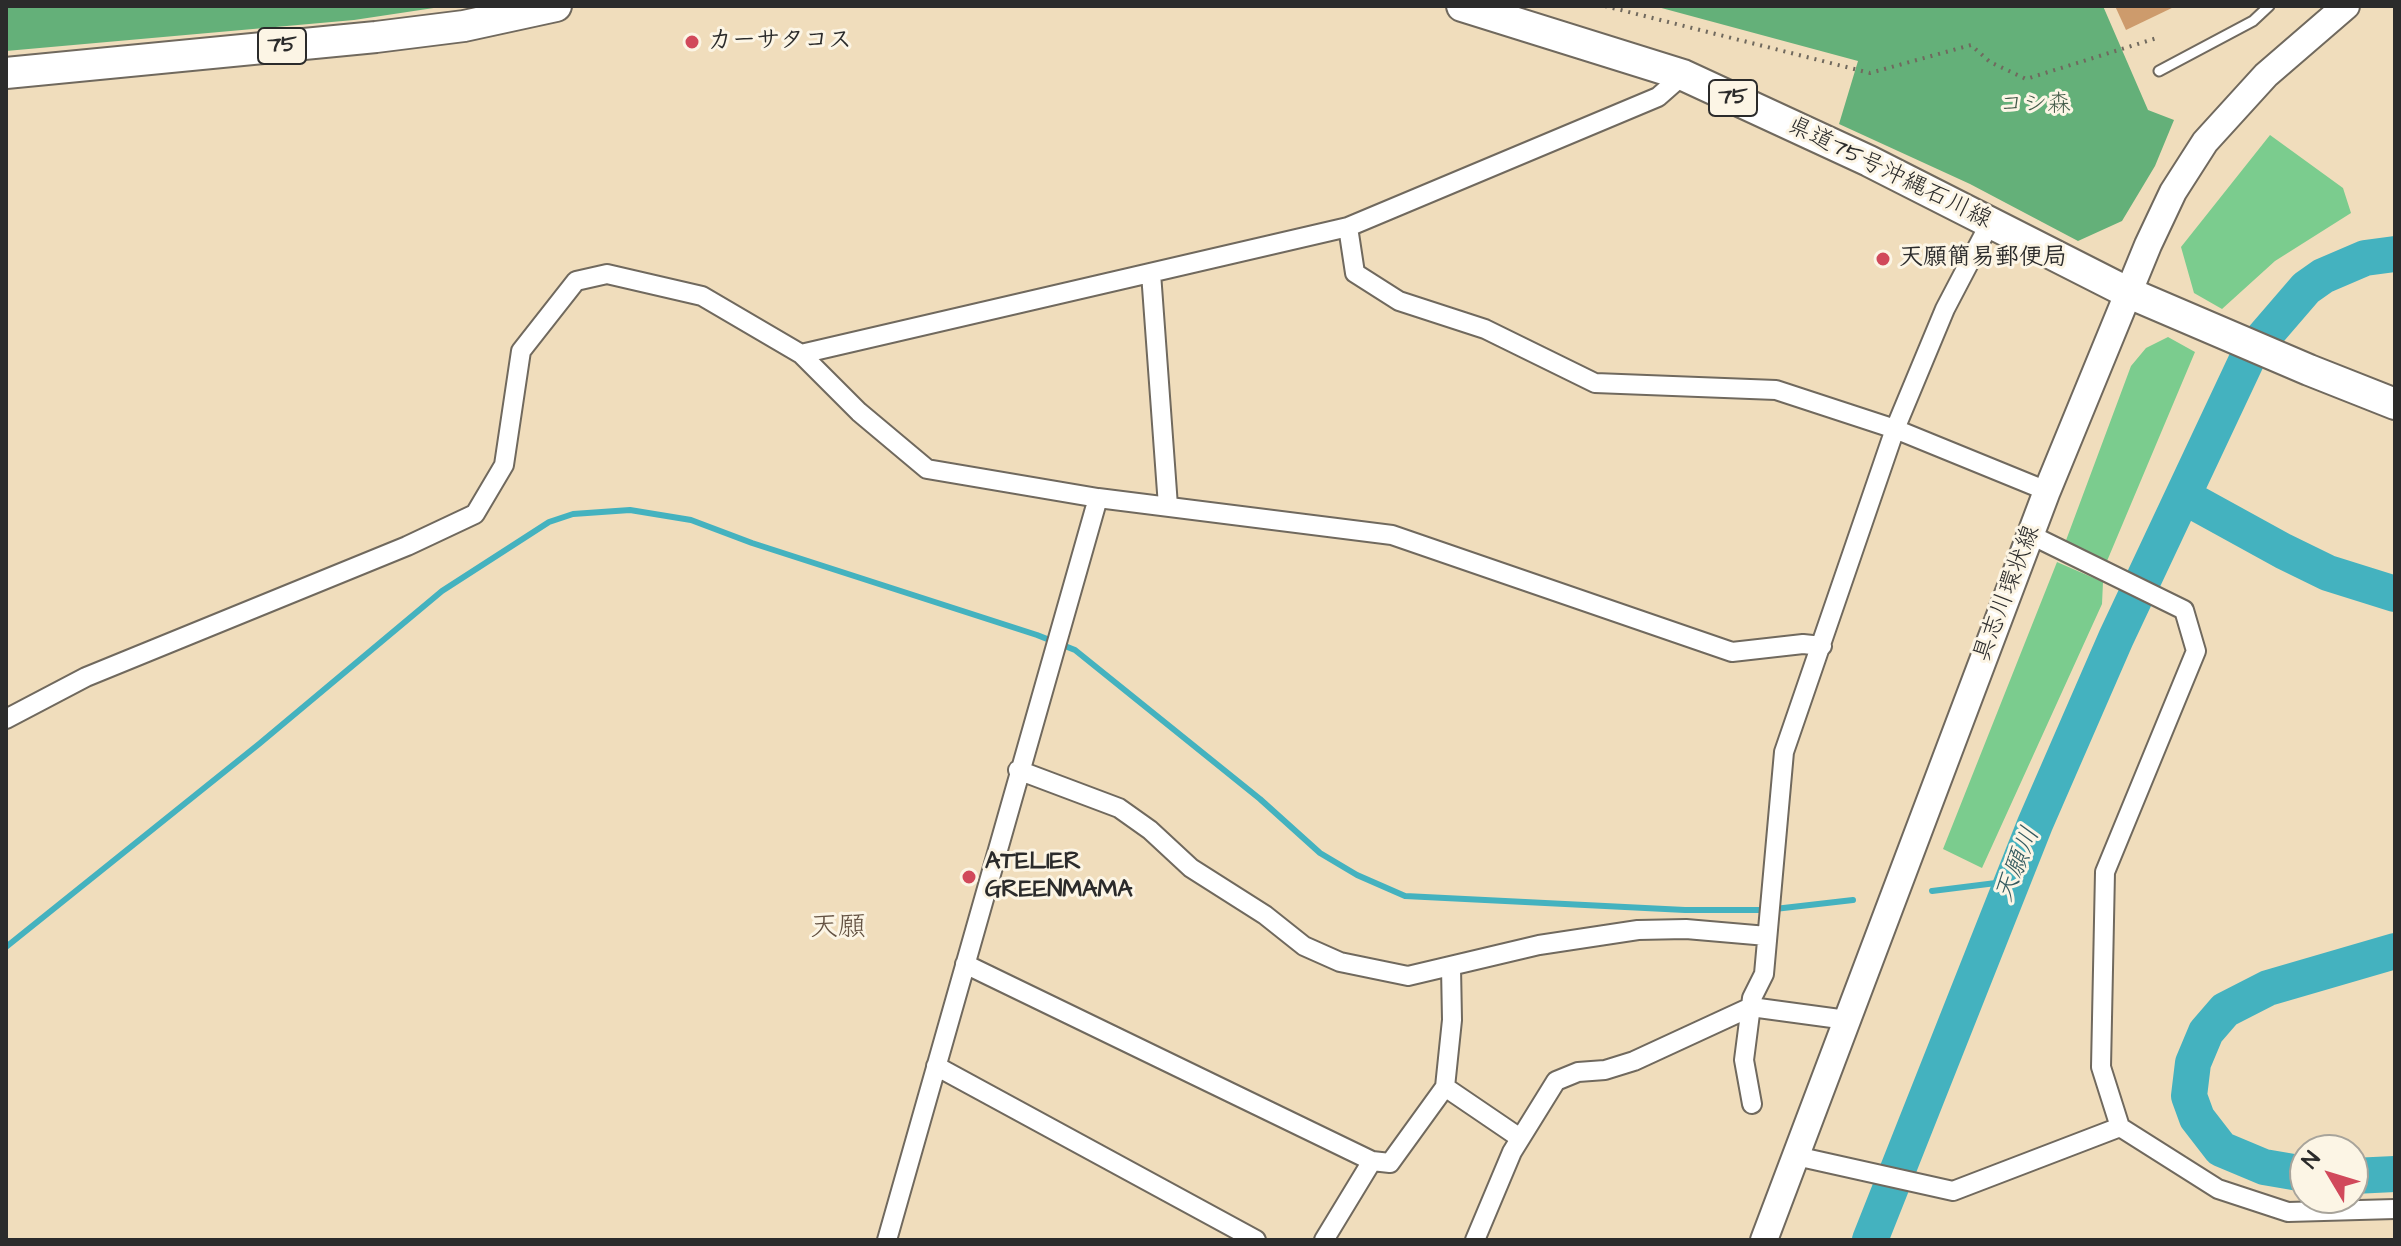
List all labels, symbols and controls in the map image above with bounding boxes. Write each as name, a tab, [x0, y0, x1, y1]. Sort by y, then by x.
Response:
road number: 75	[258, 28, 306, 64]
place label: カーサタコス	[708, 28, 852, 56]
marker: カーサタコス	[683, 33, 701, 51]
road number: 75	[1709, 80, 1757, 116]
park label: コシ森	[1999, 92, 2071, 120]
street label: 県道75号沖縄石川線	[1782, 112, 1996, 236]
place label: 天願簡易郵便局	[1899, 245, 2067, 273]
marker: 天願簡易郵便局	[1874, 250, 1892, 268]
street label: 具志川環状線	[1969, 522, 2047, 666]
water label: 天願川	[1990, 823, 2048, 907]
place label: ATELIER GREENMAMA	[985, 849, 1133, 905]
marker: ATELIER GREENMAMA	[960, 868, 978, 886]
district label: 天願	[810, 912, 866, 946]
north arrow	[2289, 1134, 2369, 1214]
text: N	[2295, 1145, 2328, 1175]

